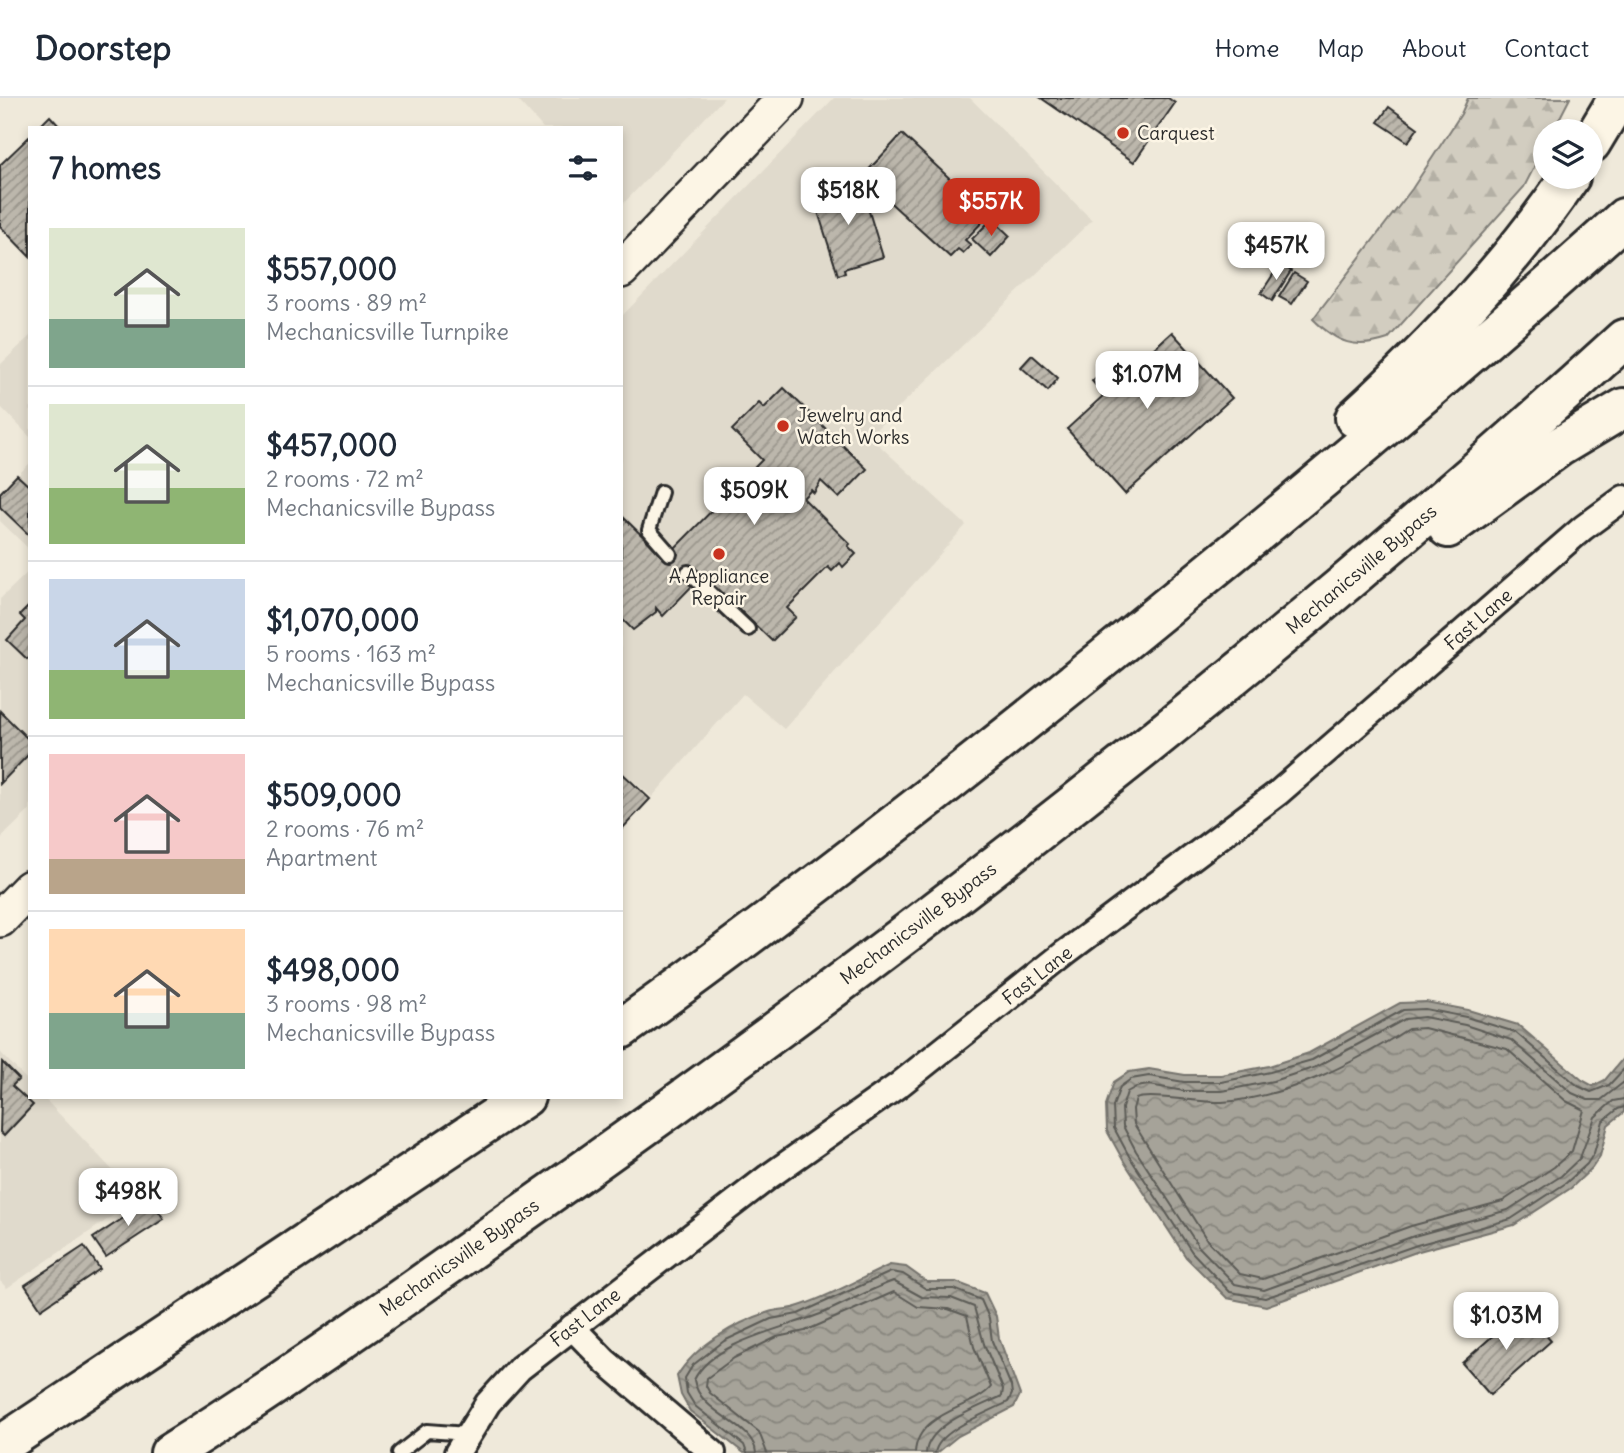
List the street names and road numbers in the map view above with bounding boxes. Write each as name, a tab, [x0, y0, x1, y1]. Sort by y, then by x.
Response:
street label: Mechanicsville Bypass	[1281, 499, 1441, 639]
street label: Fast Lane	[1439, 583, 1517, 655]
street label: Mechanicsville Bypass	[835, 856, 1001, 990]
street label: Fast Lane	[997, 940, 1077, 1010]
street label: Mechanicsville Bypass	[375, 1193, 543, 1321]
street label: Fast Lane	[545, 1282, 625, 1352]

